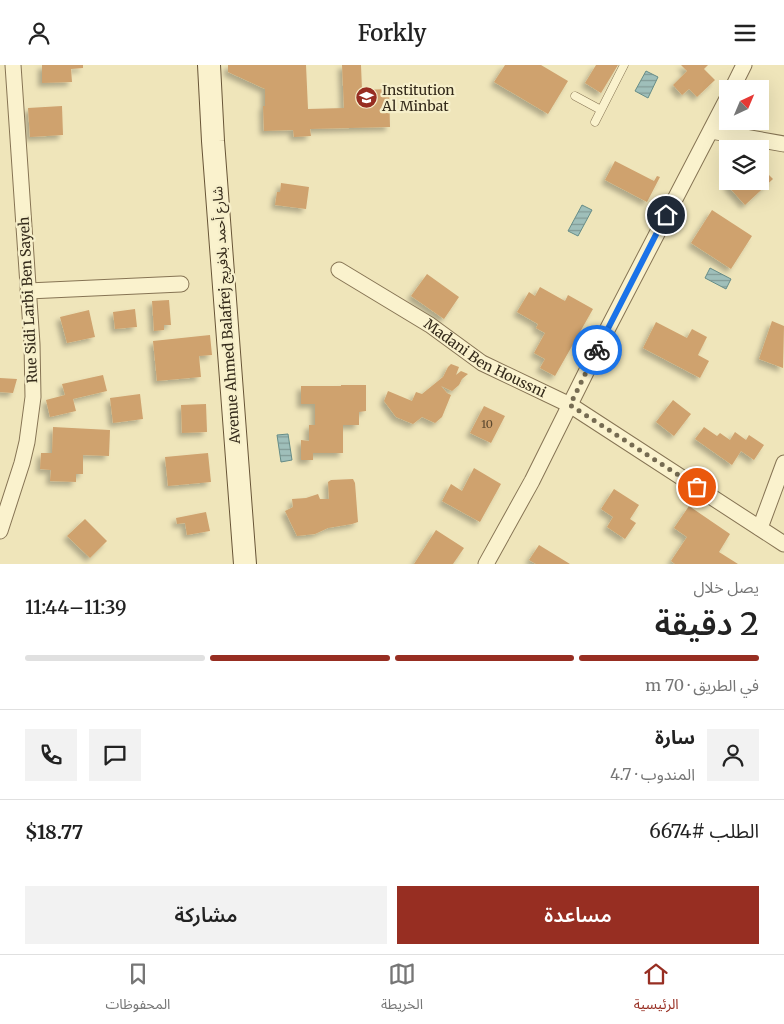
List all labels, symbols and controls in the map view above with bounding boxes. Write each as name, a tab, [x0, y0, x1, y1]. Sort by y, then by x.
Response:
icon: person	[25, 19, 53, 47]
text: Forkly	[358, 19, 426, 47]
icon: menu	[731, 19, 759, 47]
north arrow	[719, 80, 769, 130]
map controls	[719, 80, 769, 190]
place label: Institution Al Minbat	[381, 81, 455, 115]
school or university icon: Institution Al Minbat	[354, 86, 378, 110]
button: layers	[719, 140, 769, 190]
street label: Avenue Ahmed Balafrej شارع أحمد بلافريج	[208, 185, 246, 445]
pin	[645, 194, 687, 236]
icon: home	[652, 201, 680, 229]
street label: Rue Sidi Larbi Ben Sayeh	[15, 216, 41, 384]
street label: Madani Ben Houssni	[420, 315, 550, 402]
courier	[572, 325, 622, 375]
icon: bike	[583, 336, 611, 364]
house number: 10	[481, 417, 493, 431]
pin	[676, 466, 718, 508]
icon: bag	[683, 473, 711, 501]
text: يصل خلال	[693, 577, 759, 597]
text: 11:39–11:44	[25, 595, 127, 619]
text: 2 دقيقة	[655, 604, 759, 644]
text: في الطريق · 70 m	[645, 675, 759, 695]
text: سارة	[655, 725, 695, 749]
button: phone	[25, 729, 77, 781]
button: chat	[89, 729, 141, 781]
button: person	[707, 729, 759, 781]
text: المندوب · 4.7	[610, 764, 695, 784]
text: الطلب #6674	[649, 819, 759, 843]
text: $18.77	[25, 820, 83, 844]
button: مشاركة	[25, 886, 387, 944]
button: مساعدة	[397, 886, 759, 944]
tab: المحفوظات	[105, 960, 170, 1019]
tab: الخريطة	[381, 960, 423, 1019]
tab: الرئيسية	[634, 960, 679, 1019]

